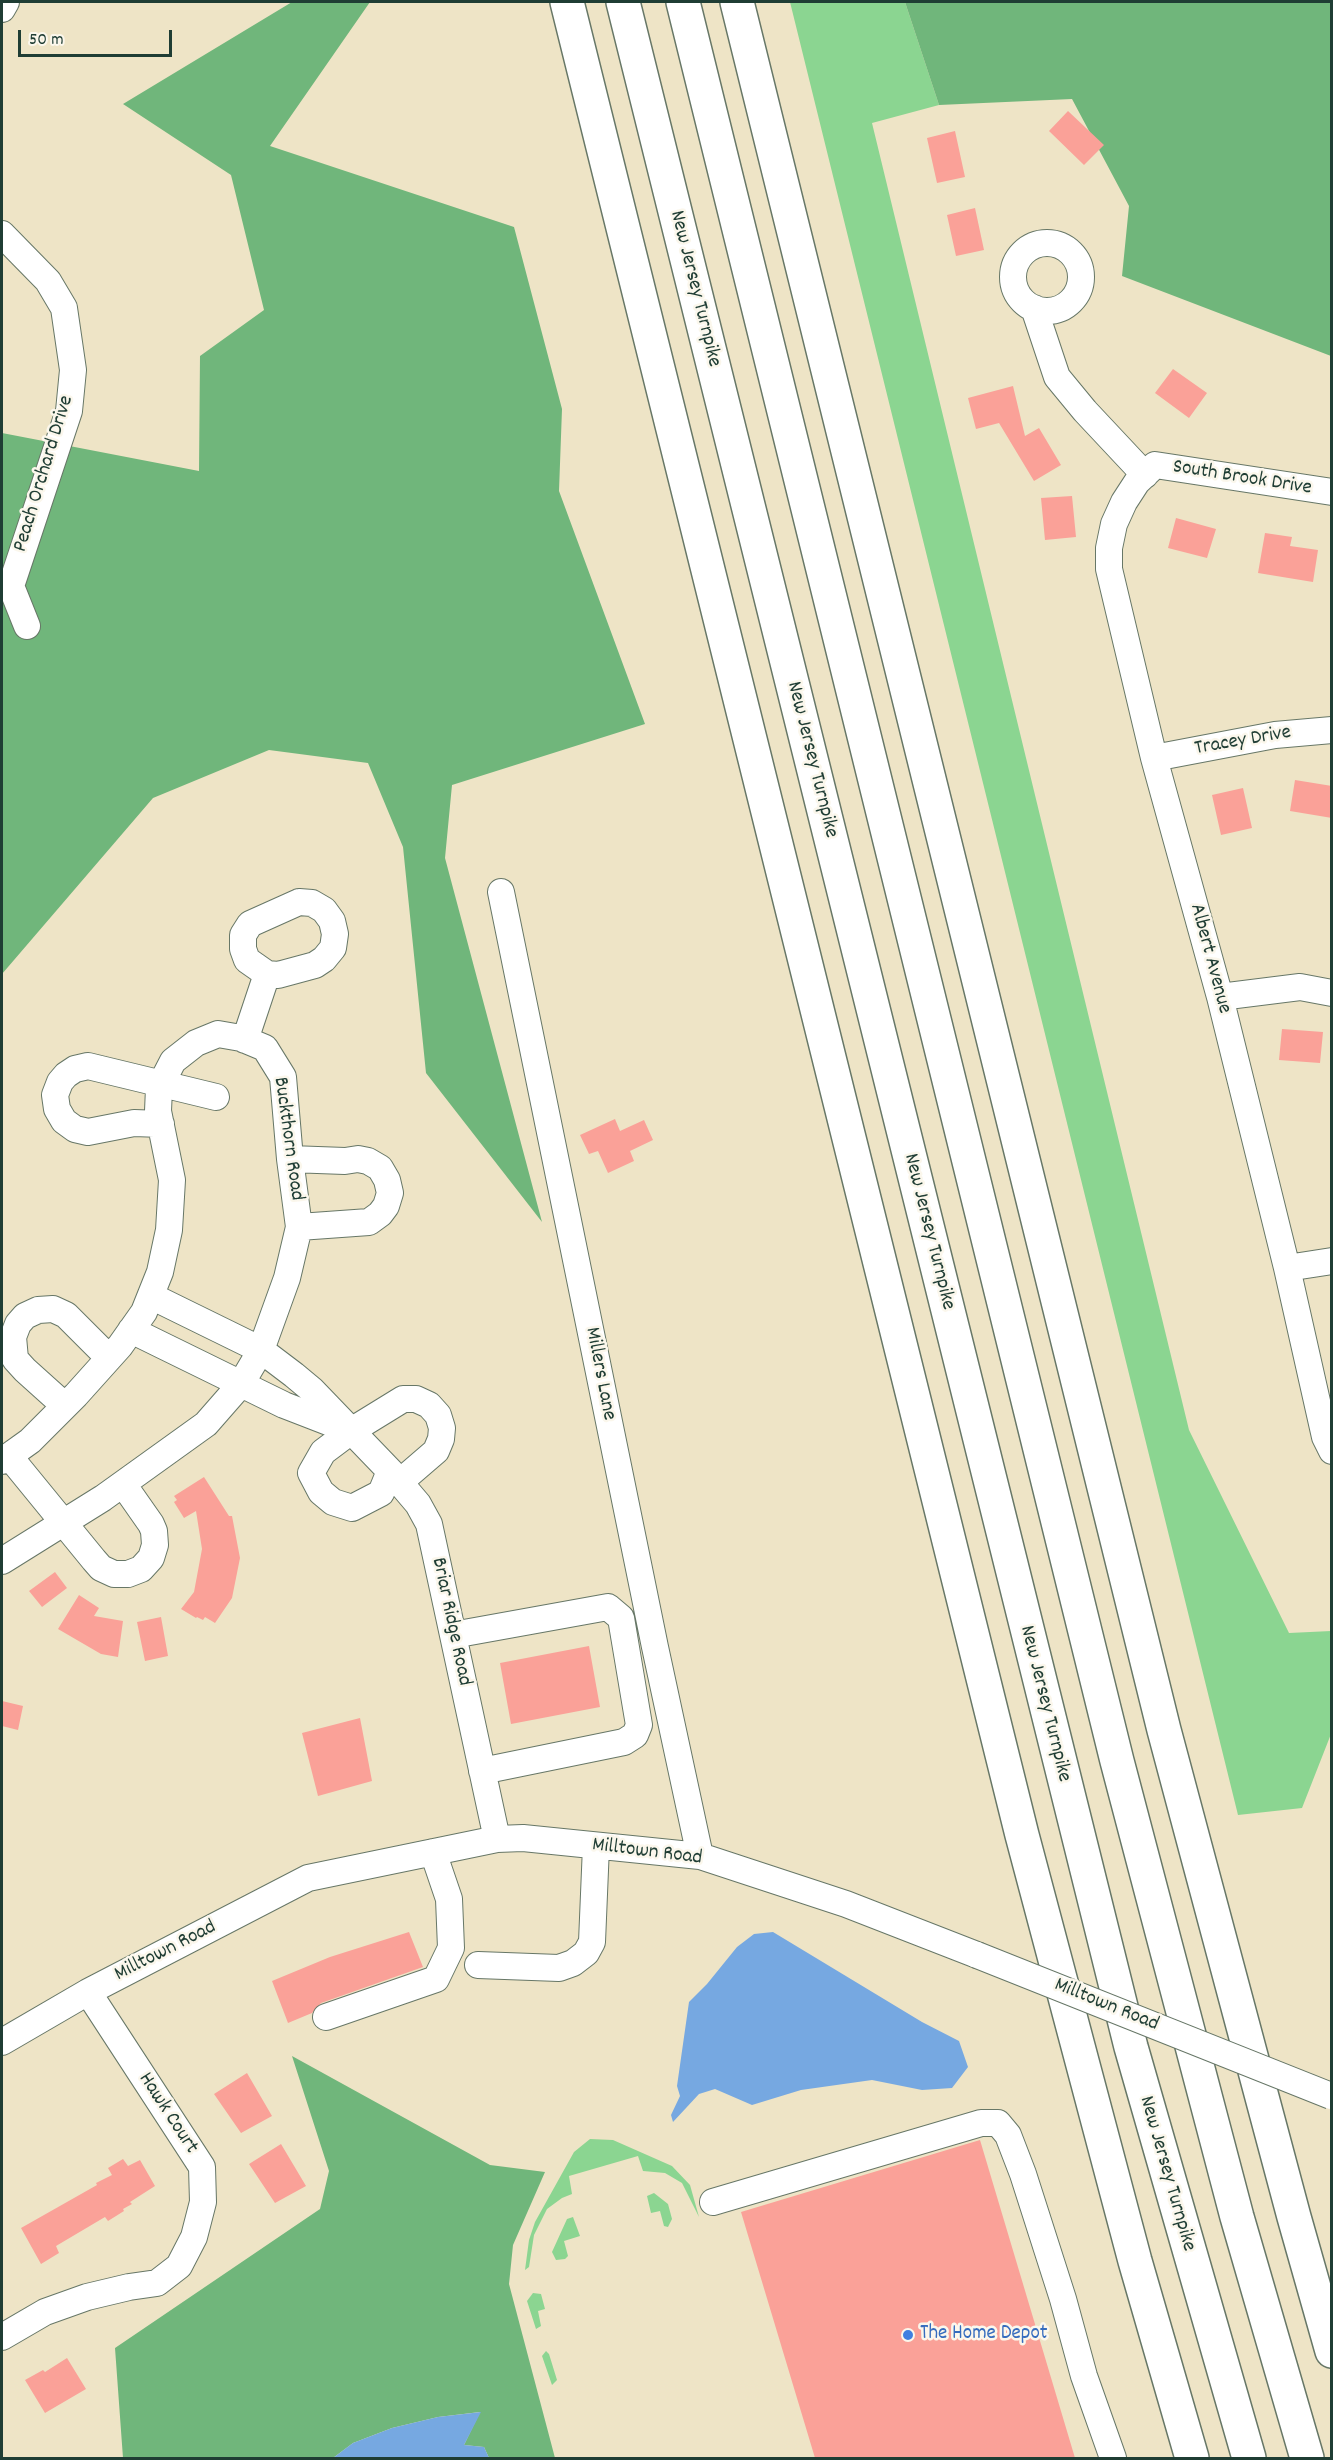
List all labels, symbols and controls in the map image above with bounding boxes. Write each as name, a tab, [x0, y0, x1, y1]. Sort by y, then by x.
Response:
scale bar	[21, 18, 176, 56]
text: 50 m	[29, 28, 64, 53]
street label: New Jersey Turnpike	[662, 208, 726, 370]
street label: Peach Orchard Drive	[9, 393, 81, 555]
street label: South Brook Drive	[1171, 456, 1313, 502]
street label: New Jersey Turnpike	[779, 679, 843, 841]
street label: Tracey Drive	[1193, 721, 1293, 763]
street label: Albert Avenue	[1182, 901, 1236, 1017]
street label: Buckthorn Road	[266, 1076, 308, 1202]
street label: New Jersey Turnpike	[896, 1151, 960, 1313]
street label: Millers Lane	[578, 1325, 620, 1423]
street label: Briar Ridge Road	[424, 1556, 476, 1688]
street label: New Jersey Turnpike	[1012, 1623, 1076, 1785]
street label: Milltown Road	[591, 1834, 703, 1872]
street label: Milltown Road	[111, 1916, 221, 1988]
street label: Milltown Road	[1050, 1974, 1162, 2038]
street label: Hawk Court	[131, 2069, 203, 2159]
street label: New Jersey Turnpike	[1132, 2093, 1200, 2255]
place label: The Home Depot	[920, 2322, 1047, 2348]
marker: The Home Depot	[901, 2328, 915, 2342]

